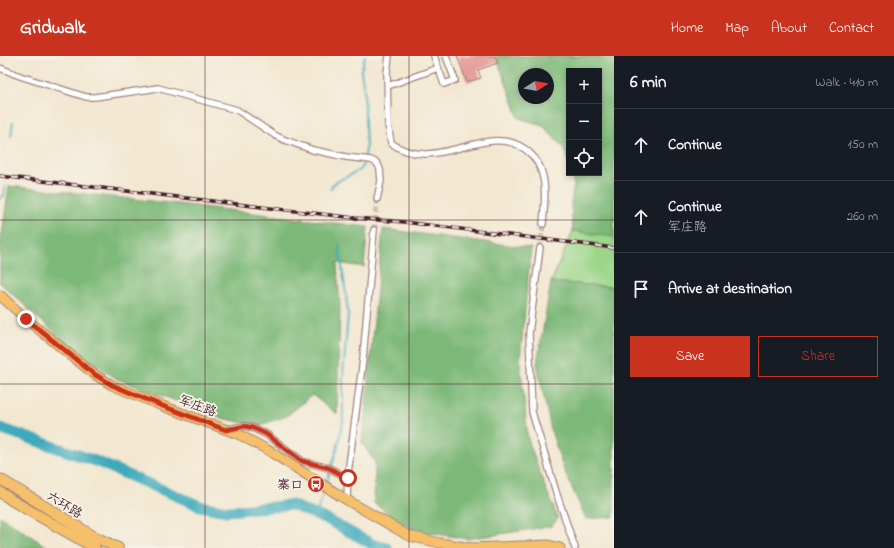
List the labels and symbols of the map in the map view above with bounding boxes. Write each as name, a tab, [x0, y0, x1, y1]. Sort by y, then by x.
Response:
north arrow	[518, 68, 554, 104]
route end	[17, 310, 35, 328]
street label: 军庄路	[176, 391, 219, 422]
route start	[339, 469, 357, 487]
bus stop icon: 寨口	[306, 474, 326, 494]
place label: 寨口	[277, 476, 303, 495]
street label: 六环路	[43, 487, 86, 523]

